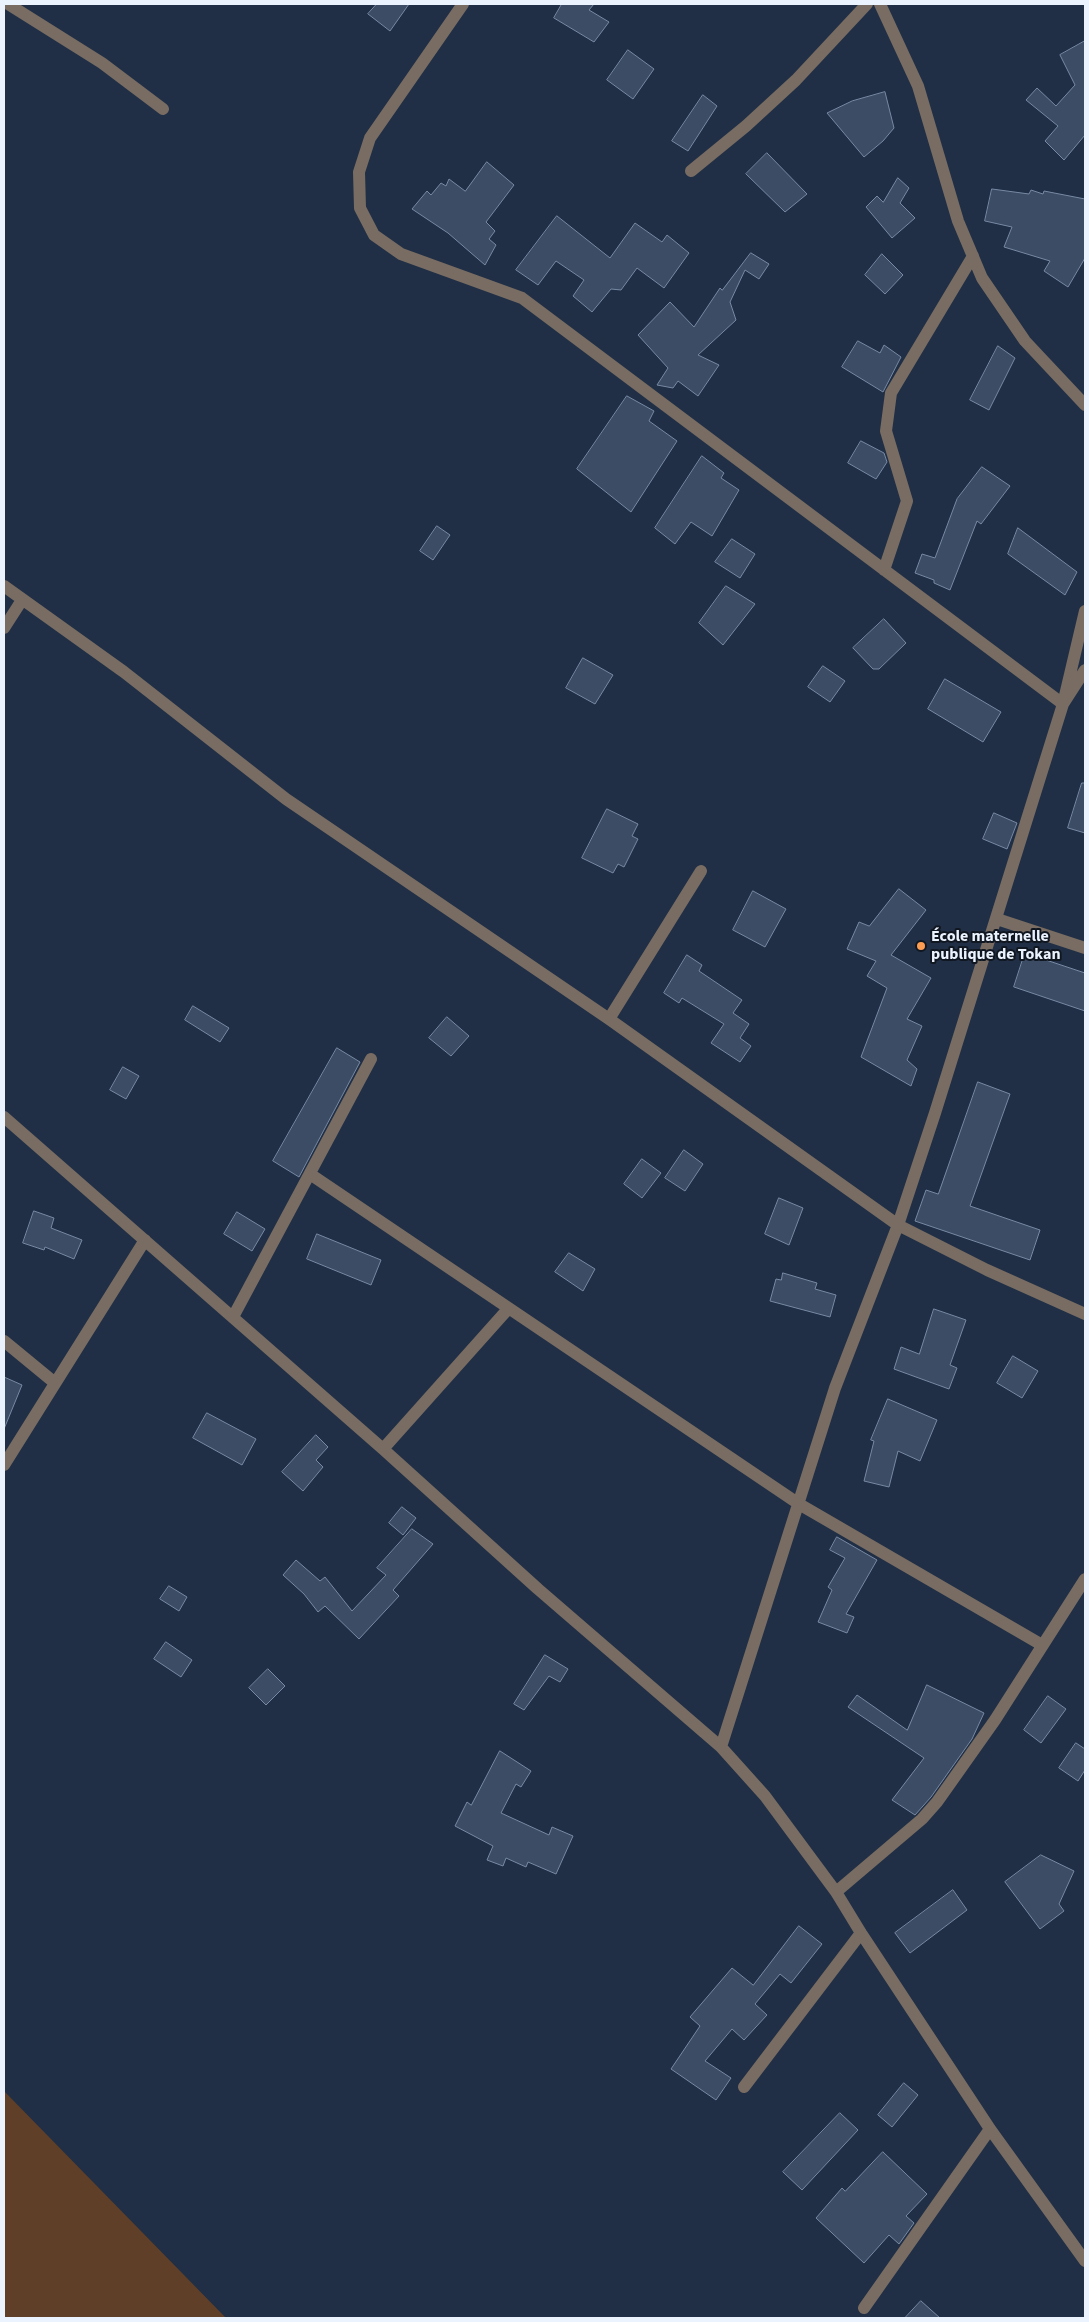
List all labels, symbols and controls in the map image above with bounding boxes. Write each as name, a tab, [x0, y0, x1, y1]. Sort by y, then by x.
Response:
place label: École maternelle publique de Tokan	[931, 927, 1061, 965]
marker: École maternelle publique de Tokan	[915, 940, 927, 952]

